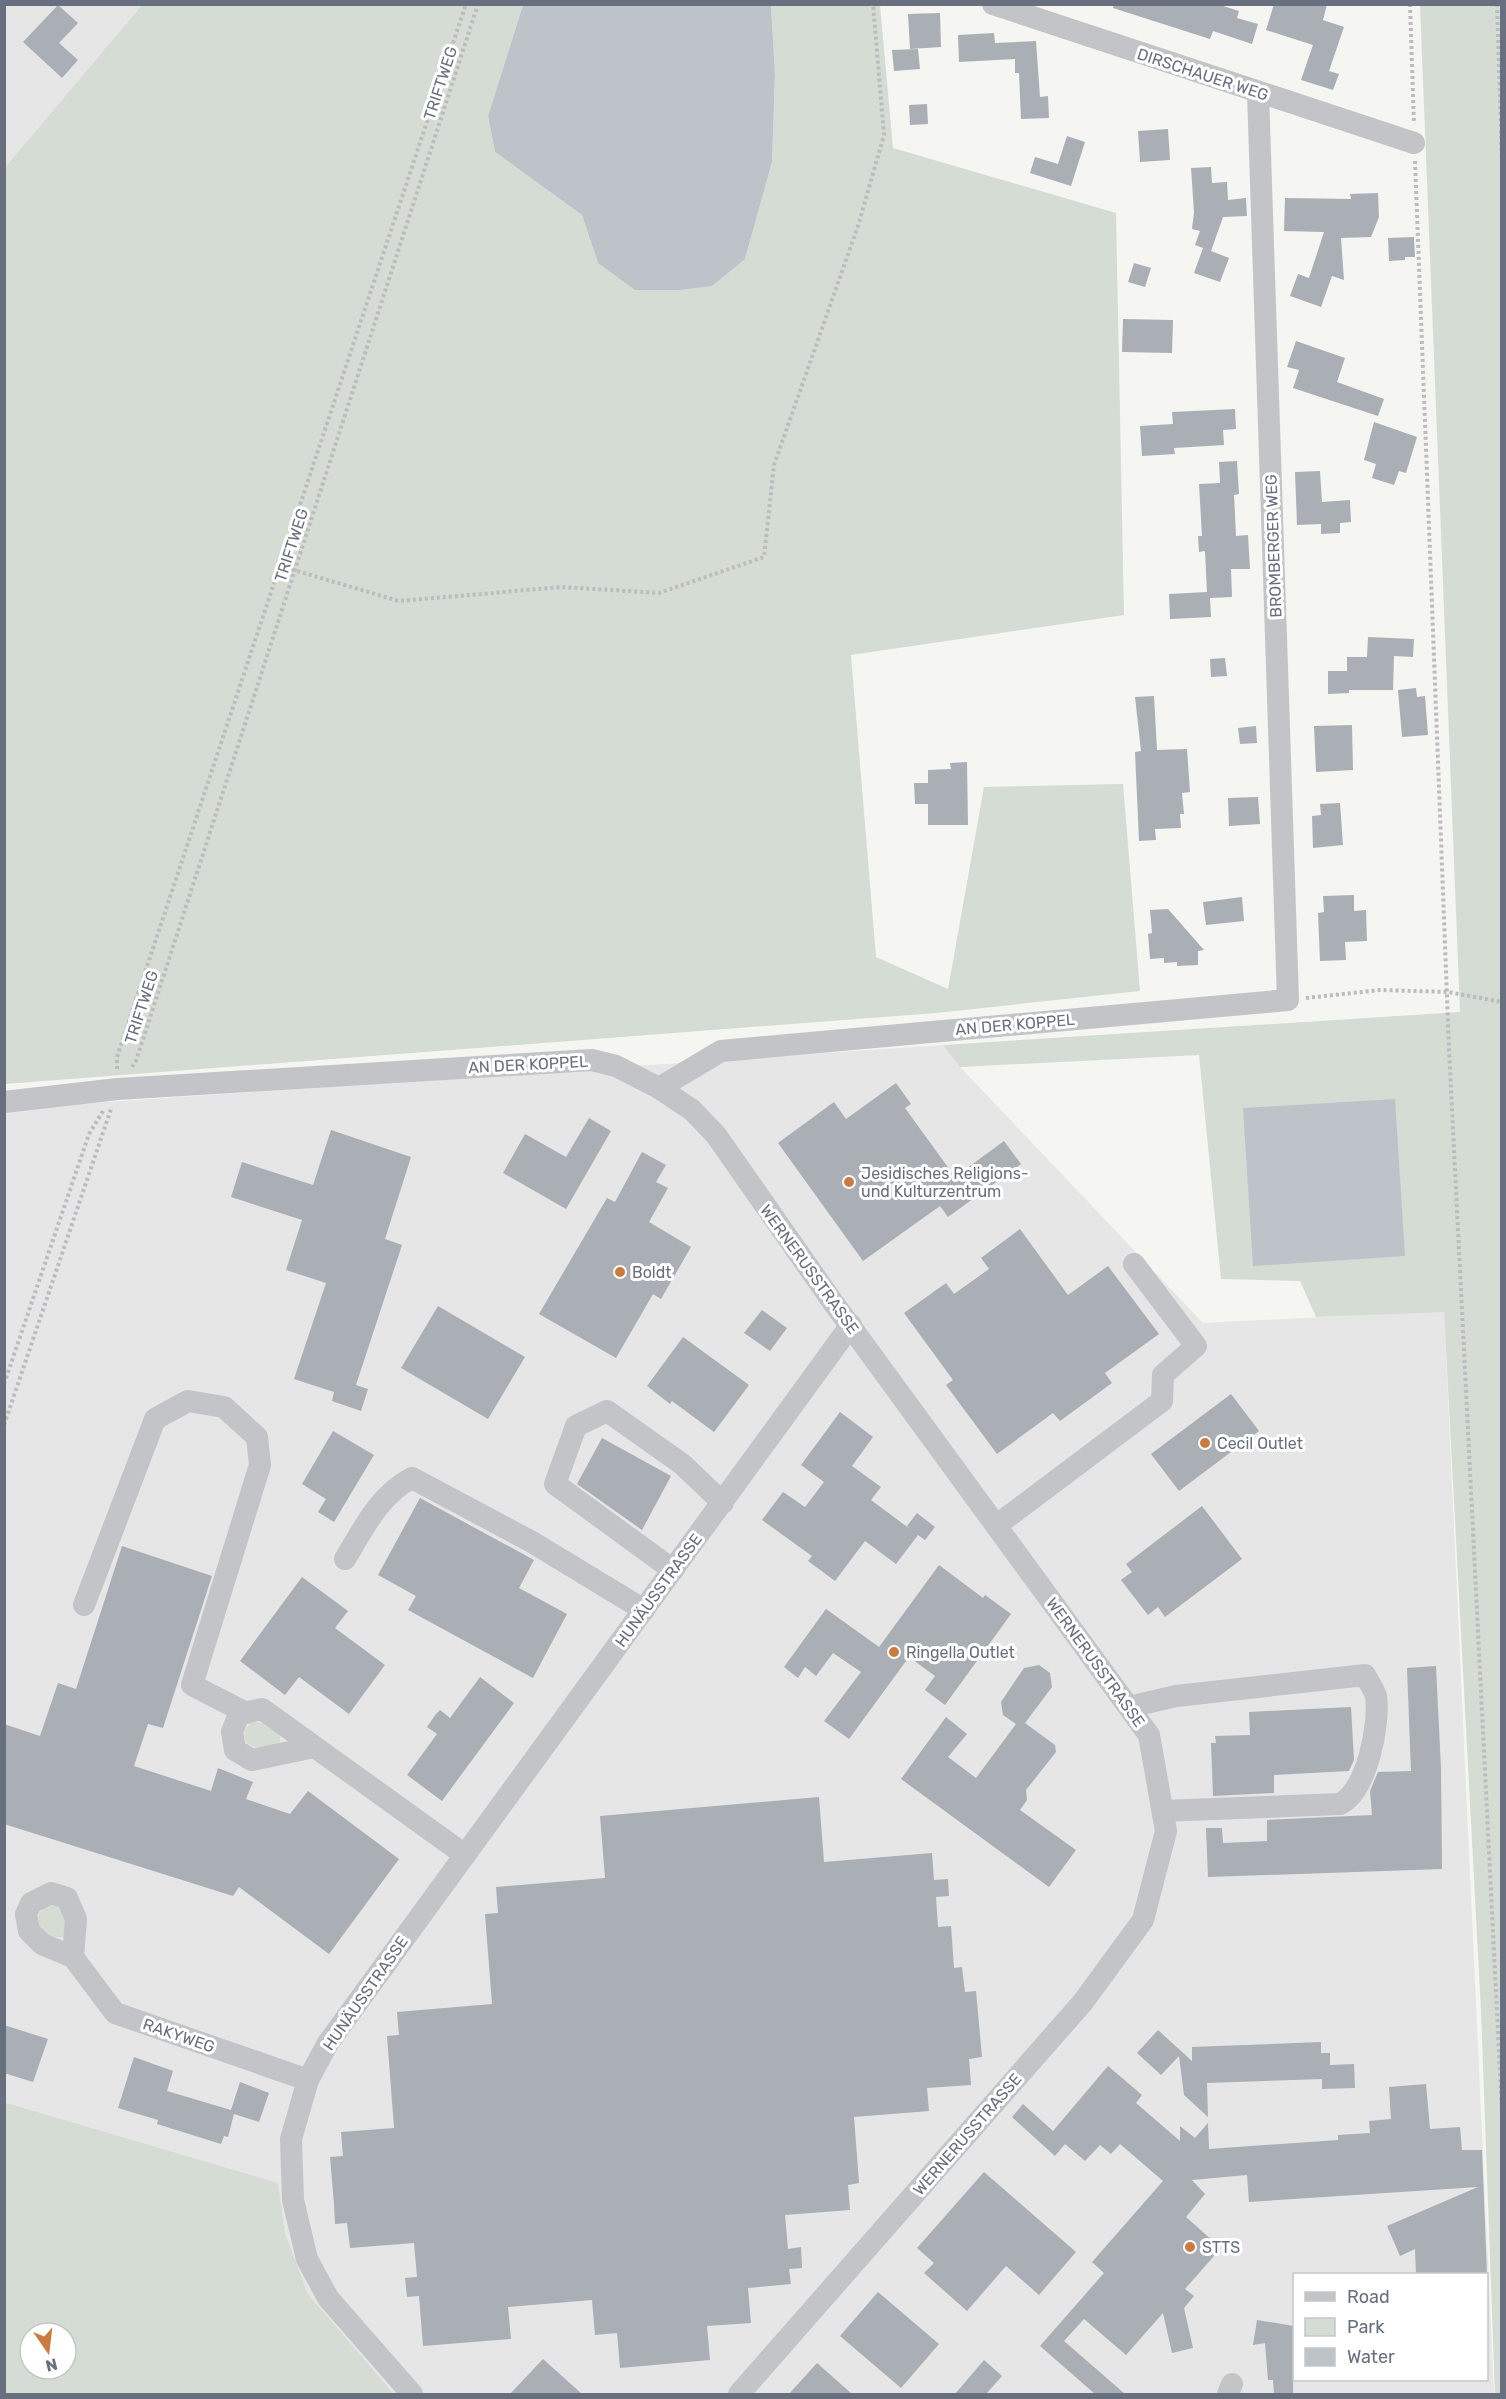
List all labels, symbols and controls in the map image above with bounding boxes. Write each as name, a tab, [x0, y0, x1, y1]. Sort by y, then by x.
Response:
street label: TRIFTWEG	[420, 44, 461, 122]
street label: DIRSCHAUER WEG	[1135, 44, 1271, 105]
street label: BROMBERGER WEG	[1262, 474, 1285, 618]
street label: TRIFTWEG	[271, 506, 312, 584]
street label: TRIFTWEG	[121, 968, 162, 1046]
street label: AN DER KOPPEL	[954, 1010, 1076, 1039]
street label: AN DER KOPPEL	[468, 1052, 588, 1077]
place label: Jesidisches Religions- und Kulturzentrum	[861, 1164, 1028, 1201]
marker: Jesidisches Religions- und Kulturzentrum	[842, 1175, 856, 1189]
street label: WERNERUSSTRASSE	[756, 1201, 863, 1338]
place label: Boldt	[632, 1263, 672, 1282]
marker: Boldt	[613, 1265, 627, 1279]
place label: Cecil Outlet	[1217, 1434, 1303, 1453]
marker: Cecil Outlet	[1198, 1436, 1212, 1450]
street label: HUNÄUSSTRASSE	[611, 1530, 706, 1651]
street label: WERNERUSSTRASSE	[1042, 1594, 1149, 1731]
place label: Ringella Outlet	[906, 1643, 1015, 1662]
marker: Ringella Outlet	[887, 1645, 901, 1659]
street label: HUNÄUSSTRASSE	[319, 1932, 412, 2054]
street label: RAKYWEG	[141, 2014, 217, 2057]
street label: WERNERUSSTRASSE	[909, 2070, 1025, 2199]
place label: STTS	[1202, 2238, 1240, 2257]
marker: STTS	[1183, 2240, 1197, 2254]
legend	[1293, 2273, 1488, 2381]
text: Road	[1347, 2286, 1390, 2308]
text: Park	[1347, 2316, 1385, 2338]
north arrow	[18, 2321, 78, 2381]
text: Water	[1347, 2346, 1395, 2368]
text: N	[44, 2354, 59, 2376]

